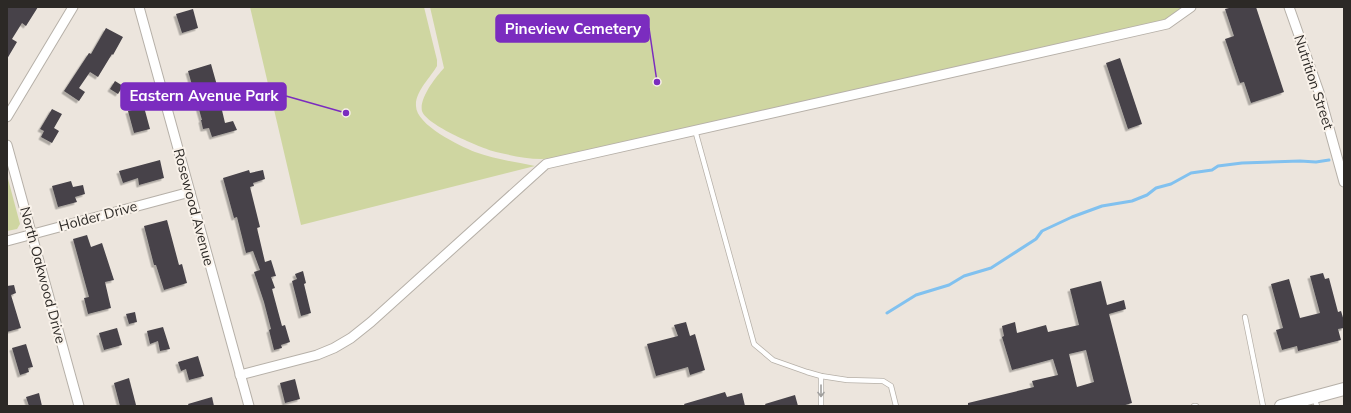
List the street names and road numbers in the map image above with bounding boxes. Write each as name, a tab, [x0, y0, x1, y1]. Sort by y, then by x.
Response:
street label: Nutrition Street	[1290, 32, 1338, 132]
street label: Rosewood Avenue	[170, 146, 218, 268]
street label: Holder Drive	[57, 197, 139, 235]
street label: North Oakwood Drive	[16, 205, 70, 345]

